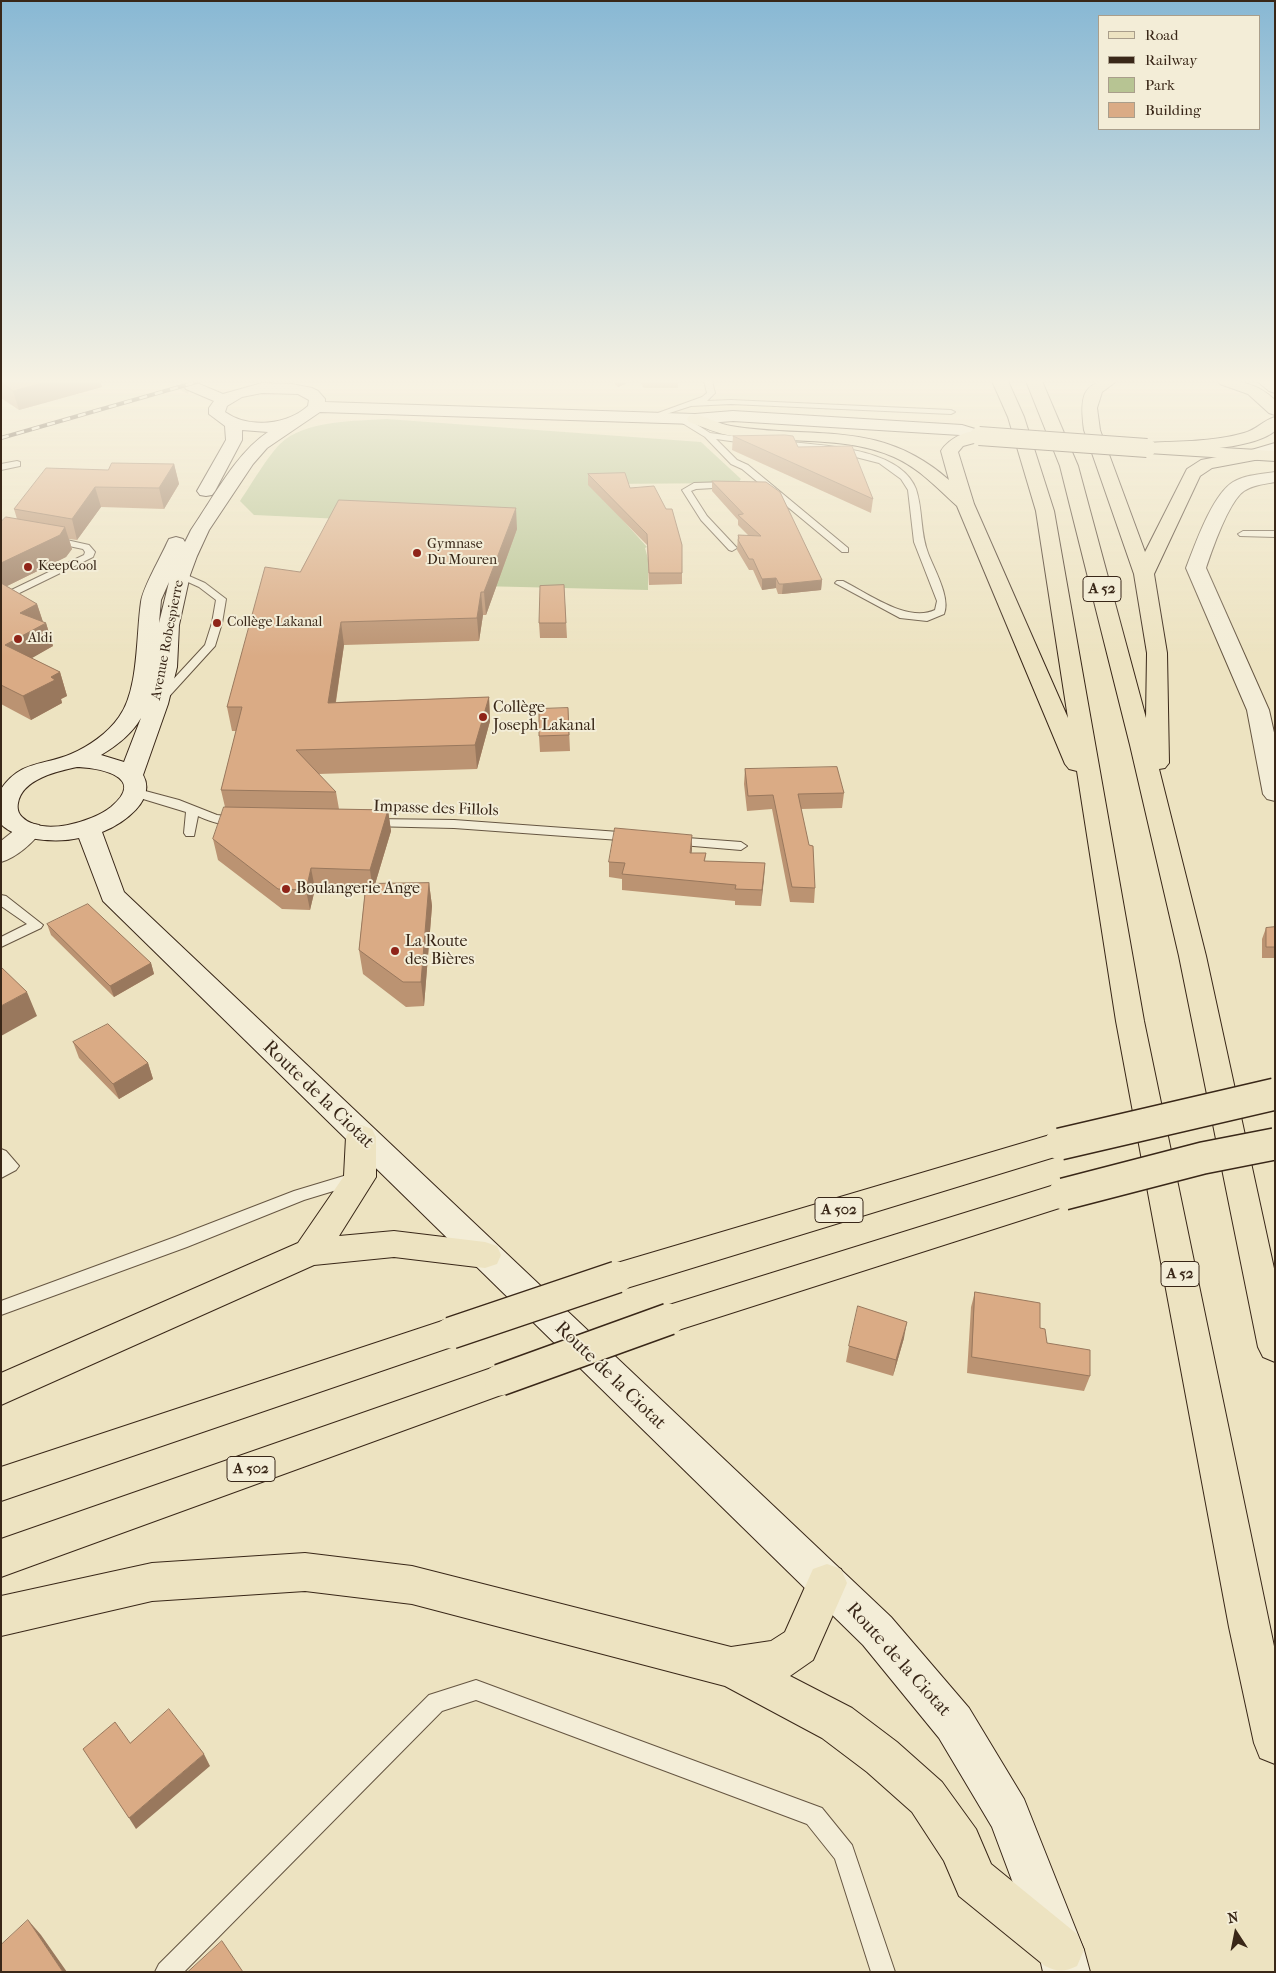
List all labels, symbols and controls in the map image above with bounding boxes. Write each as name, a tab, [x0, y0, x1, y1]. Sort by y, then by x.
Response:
legend	[1098, 15, 1261, 130]
text: Road	[1145, 26, 1178, 44]
text: Railway	[1145, 51, 1197, 69]
text: Park	[1145, 76, 1175, 94]
text: Building	[1145, 101, 1201, 119]
place label: Gymnase Du Mouren	[427, 537, 497, 570]
marker: Gymnase Du Mouren	[411, 547, 423, 559]
place label: KeepCool	[38, 559, 97, 575]
marker: KeepCool	[22, 561, 34, 573]
road number: A 52	[1083, 576, 1121, 602]
street label: Avenue Robespierre	[148, 579, 188, 701]
place label: Collège Lakanal	[227, 615, 322, 631]
marker: Collège Lakanal	[211, 617, 223, 629]
place label: Aldi	[28, 631, 53, 647]
marker: Aldi	[12, 633, 24, 645]
place label: Collège Joseph Lakanal	[493, 698, 595, 736]
marker: Collège Joseph Lakanal	[477, 711, 489, 723]
street label: Impasse des Fillols	[373, 797, 499, 821]
place label: Boulangerie Ange	[296, 879, 420, 899]
marker: Boulangerie Ange	[280, 883, 292, 895]
place label: La Route des Bières	[405, 932, 474, 970]
marker: La Route des Bières	[389, 945, 401, 957]
street label: Route de la Ciotat	[258, 1036, 378, 1154]
road number: A 502	[815, 1198, 863, 1222]
road number: A 52	[1161, 1262, 1199, 1286]
street label: Route de la Ciotat	[550, 1317, 670, 1435]
road number: A 502	[227, 1456, 275, 1482]
street label: Route de la Ciotat	[841, 1598, 955, 1722]
north arrow	[1211, 1908, 1261, 1958]
text: N	[1226, 1908, 1240, 1927]

